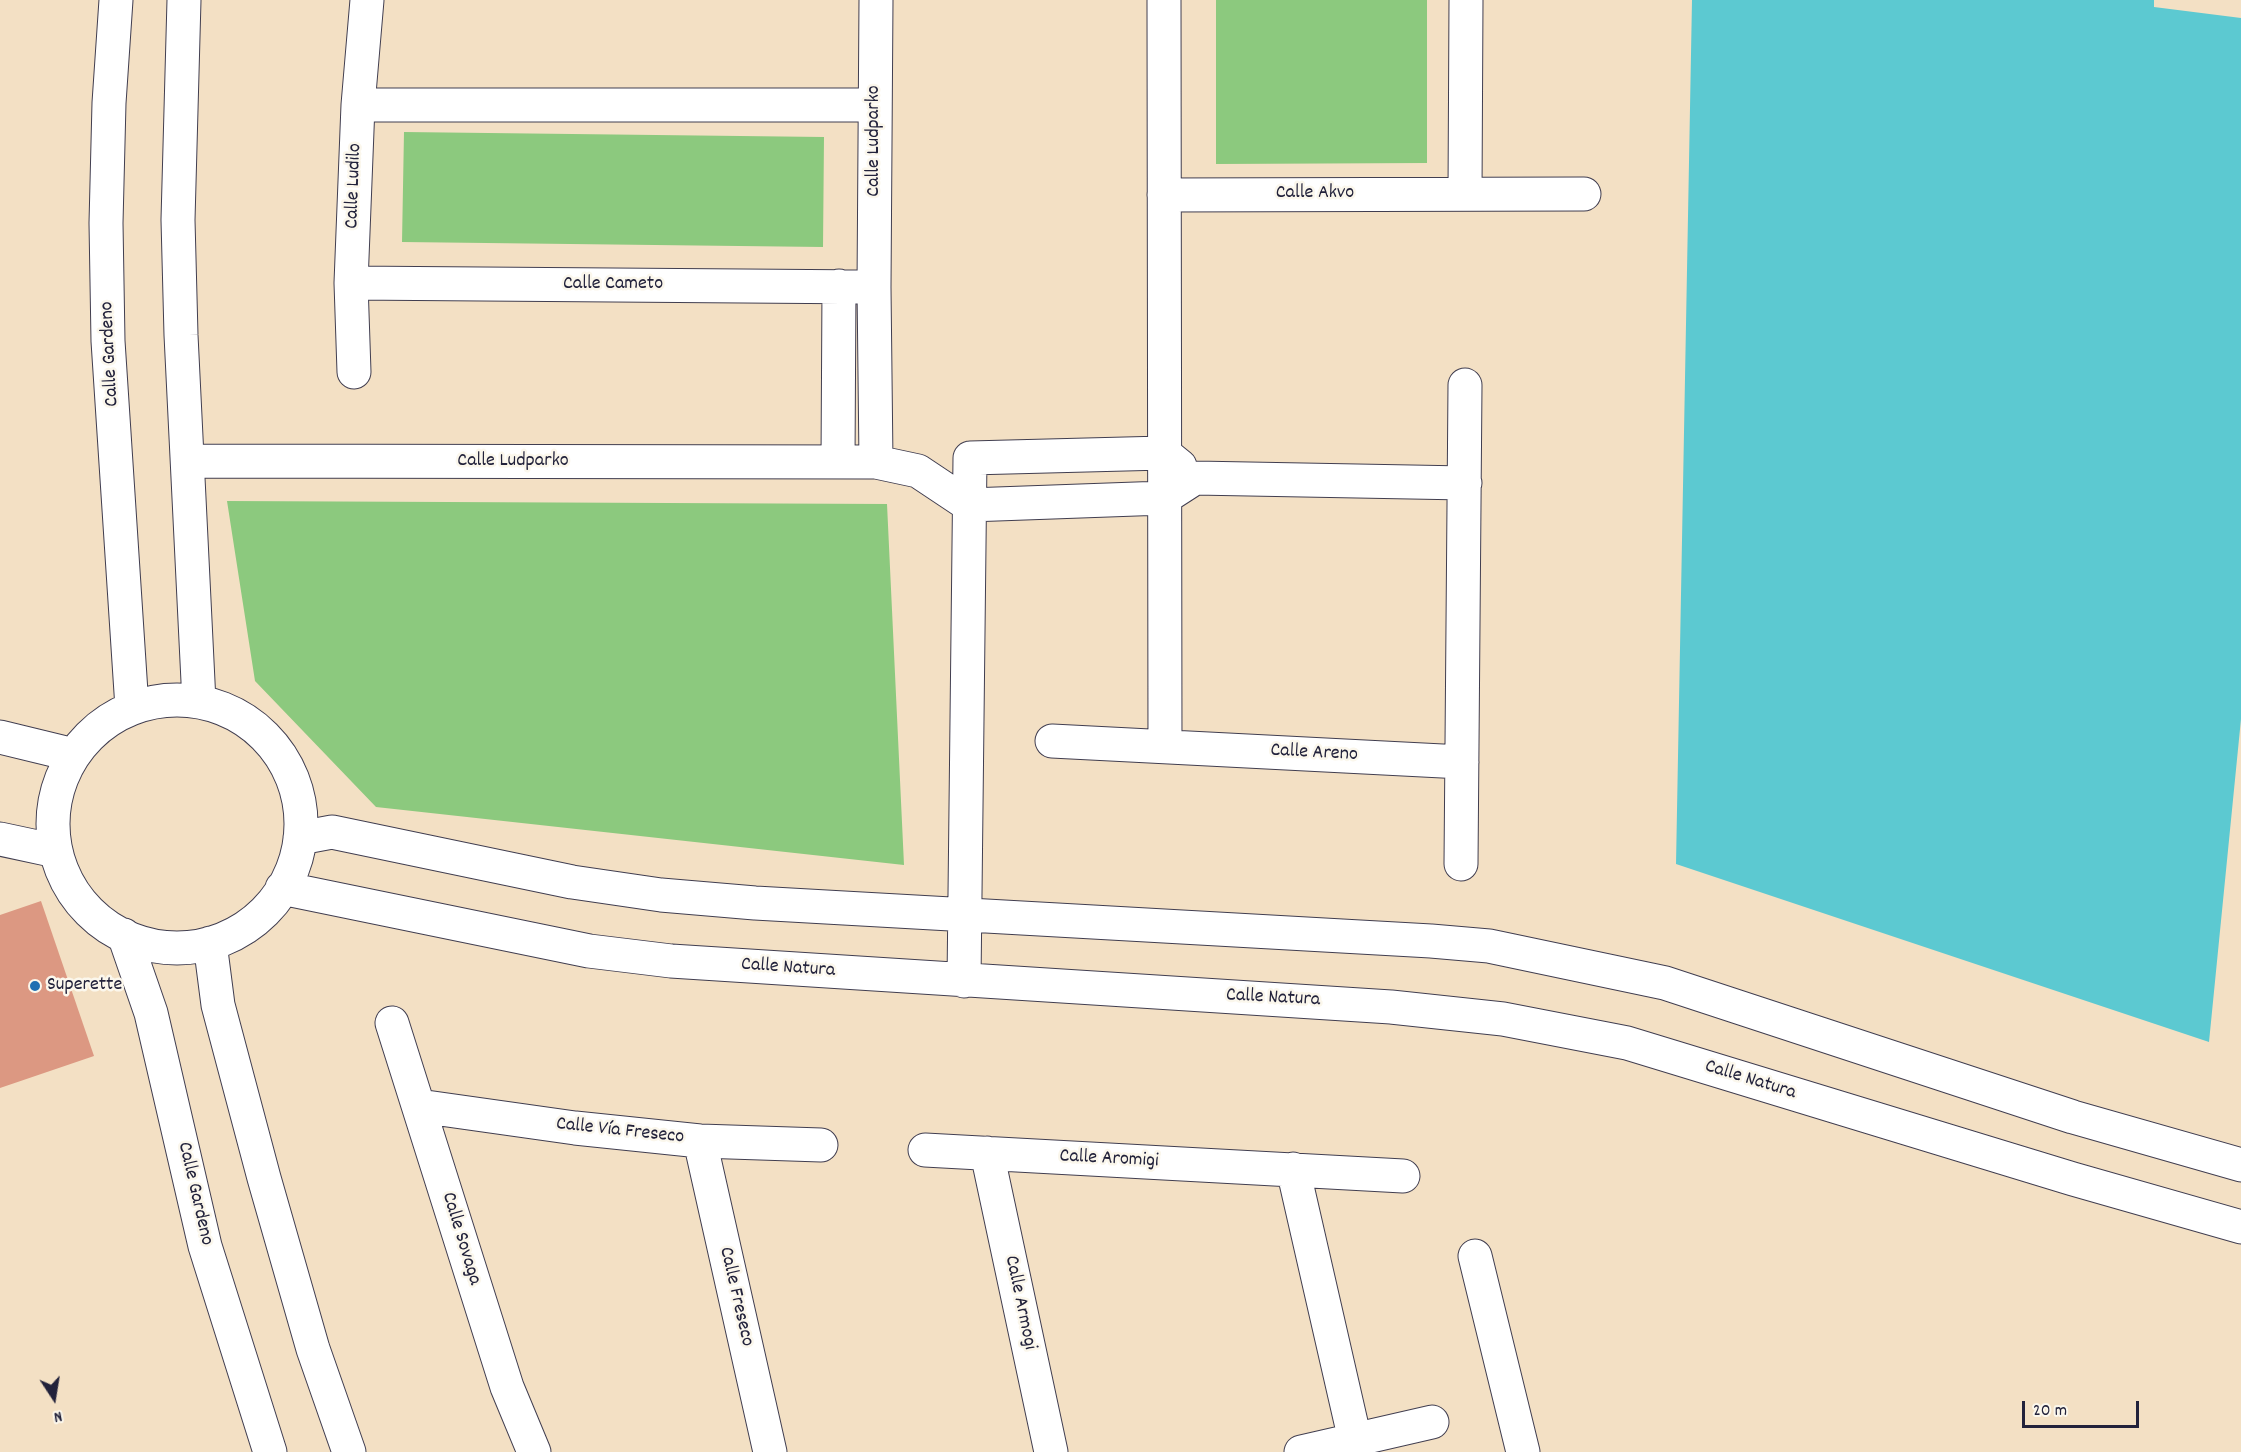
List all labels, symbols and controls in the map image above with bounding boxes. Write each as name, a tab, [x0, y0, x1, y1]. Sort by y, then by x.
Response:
street label: Calle Ludparko	[863, 85, 887, 197]
street label: Calle Ludilo	[342, 143, 368, 229]
street label: Calle Akvo	[1276, 182, 1354, 206]
street label: Calle Cameto	[563, 273, 663, 297]
street label: Calle Gardeno	[96, 301, 126, 407]
street label: Calle Ludparko	[457, 450, 569, 474]
street label: Calle Areno	[1270, 740, 1358, 768]
street label: Calle Natura	[740, 954, 836, 984]
place label: Superette	[47, 974, 122, 998]
marker: Superette	[28, 979, 42, 993]
street label: Calle Natura	[1225, 985, 1321, 1013]
street label: Calle Natura	[1701, 1056, 1799, 1106]
street label: Calle Vía Freseco	[555, 1113, 685, 1151]
street label: Calle Gardeno	[170, 1140, 218, 1248]
street label: Calle Aromigi	[1059, 1145, 1159, 1175]
street label: Calle Sovaga	[435, 1190, 485, 1288]
street label: Calle Freseco	[712, 1245, 758, 1349]
street label: Calle Armogi	[997, 1254, 1041, 1352]
north arrow	[24, 1368, 84, 1428]
scale bar	[2025, 1389, 2142, 1427]
text: 20 m	[2033, 1399, 2067, 1424]
text: N	[52, 1404, 64, 1428]

